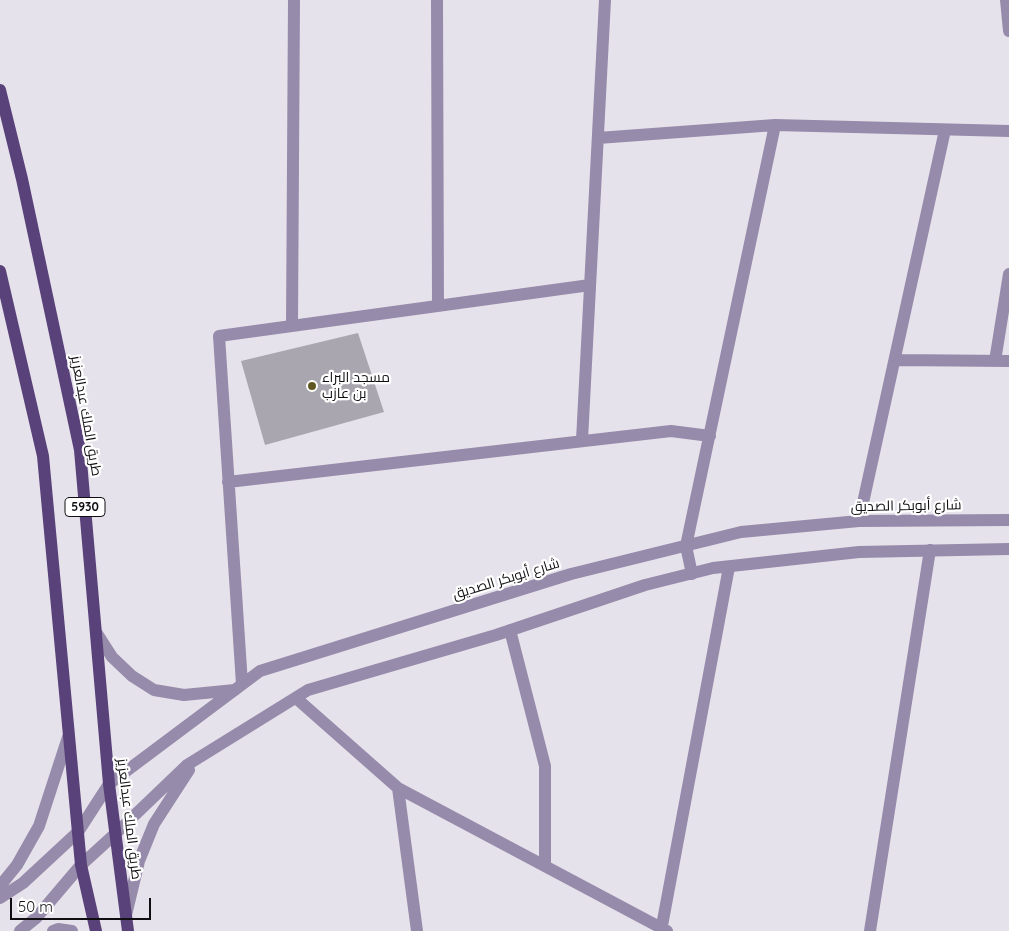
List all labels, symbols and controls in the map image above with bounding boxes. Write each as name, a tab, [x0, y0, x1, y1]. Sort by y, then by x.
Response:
street label: طريق الملك عبدالعزيز	[67, 354, 105, 478]
place label: مسجد البراء بن عازب	[322, 370, 390, 402]
marker: مسجد البراء بن عازب	[306, 380, 318, 392]
street label: شارع أبوبكر الصديق	[850, 497, 962, 515]
road number: 5930	[65, 498, 105, 516]
street label: شارع أبوبكر الصديق	[451, 555, 561, 603]
street label: طريق الملك عبدالعزيز	[113, 757, 145, 881]
scale bar	[12, 888, 154, 920]
text: 50 m	[18, 897, 53, 916]

